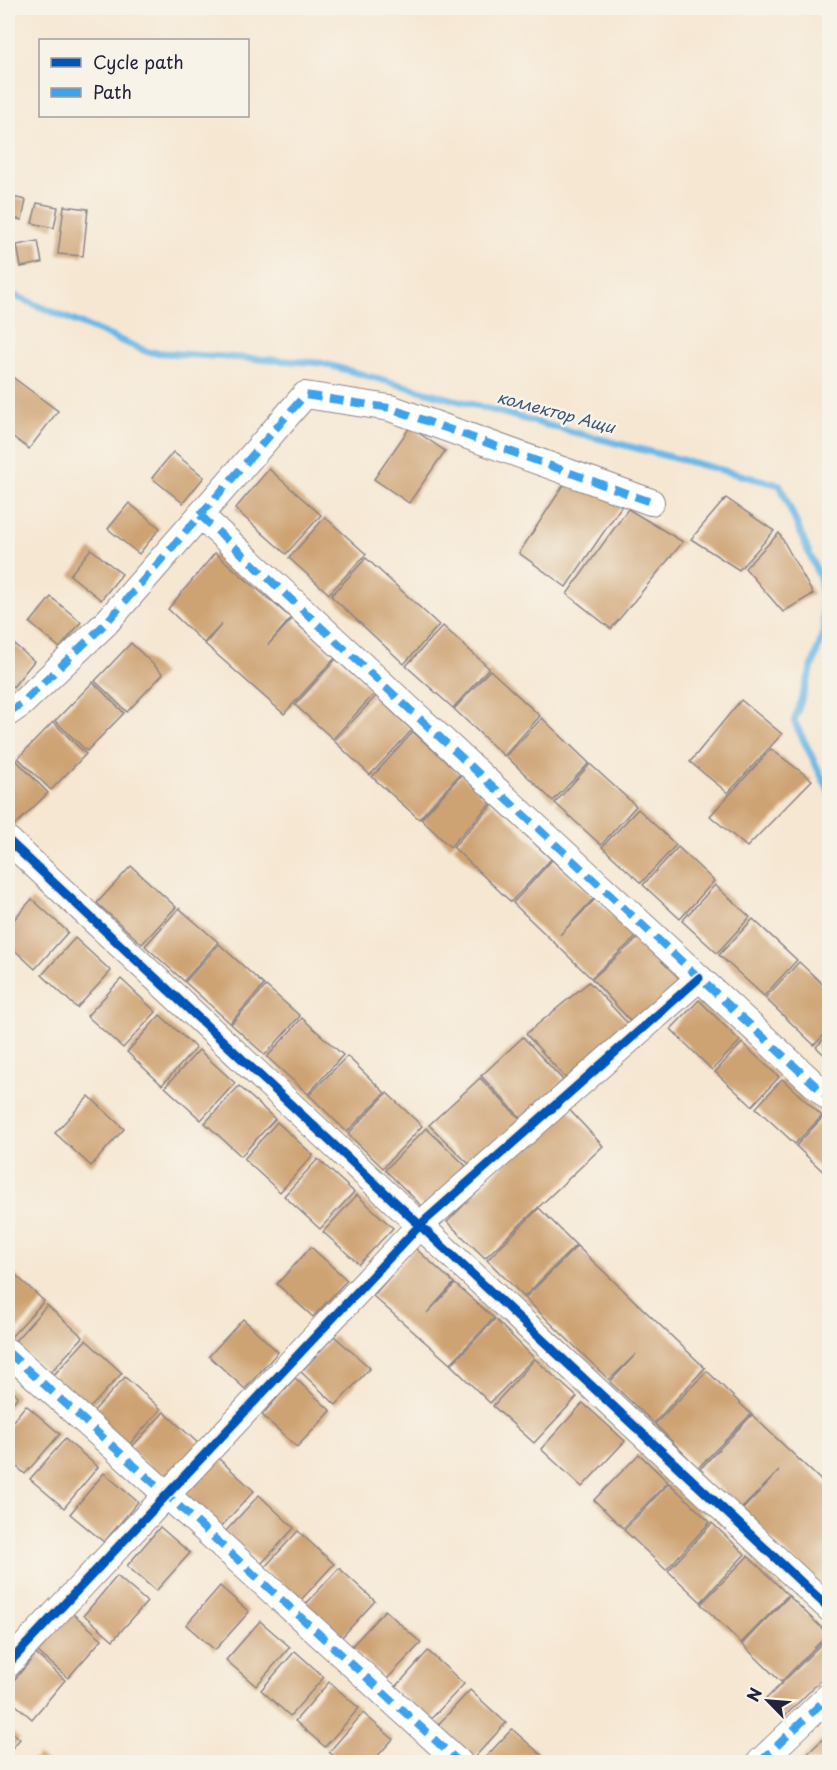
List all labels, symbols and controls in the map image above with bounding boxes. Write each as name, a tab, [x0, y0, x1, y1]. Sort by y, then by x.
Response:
legend	[39, 39, 249, 117]
text: Cycle path	[93, 48, 184, 75]
text: Path	[93, 78, 132, 105]
water label: коллектор Ащи	[495, 384, 619, 439]
north arrow	[738, 1671, 798, 1731]
text: N	[740, 1683, 767, 1705]

